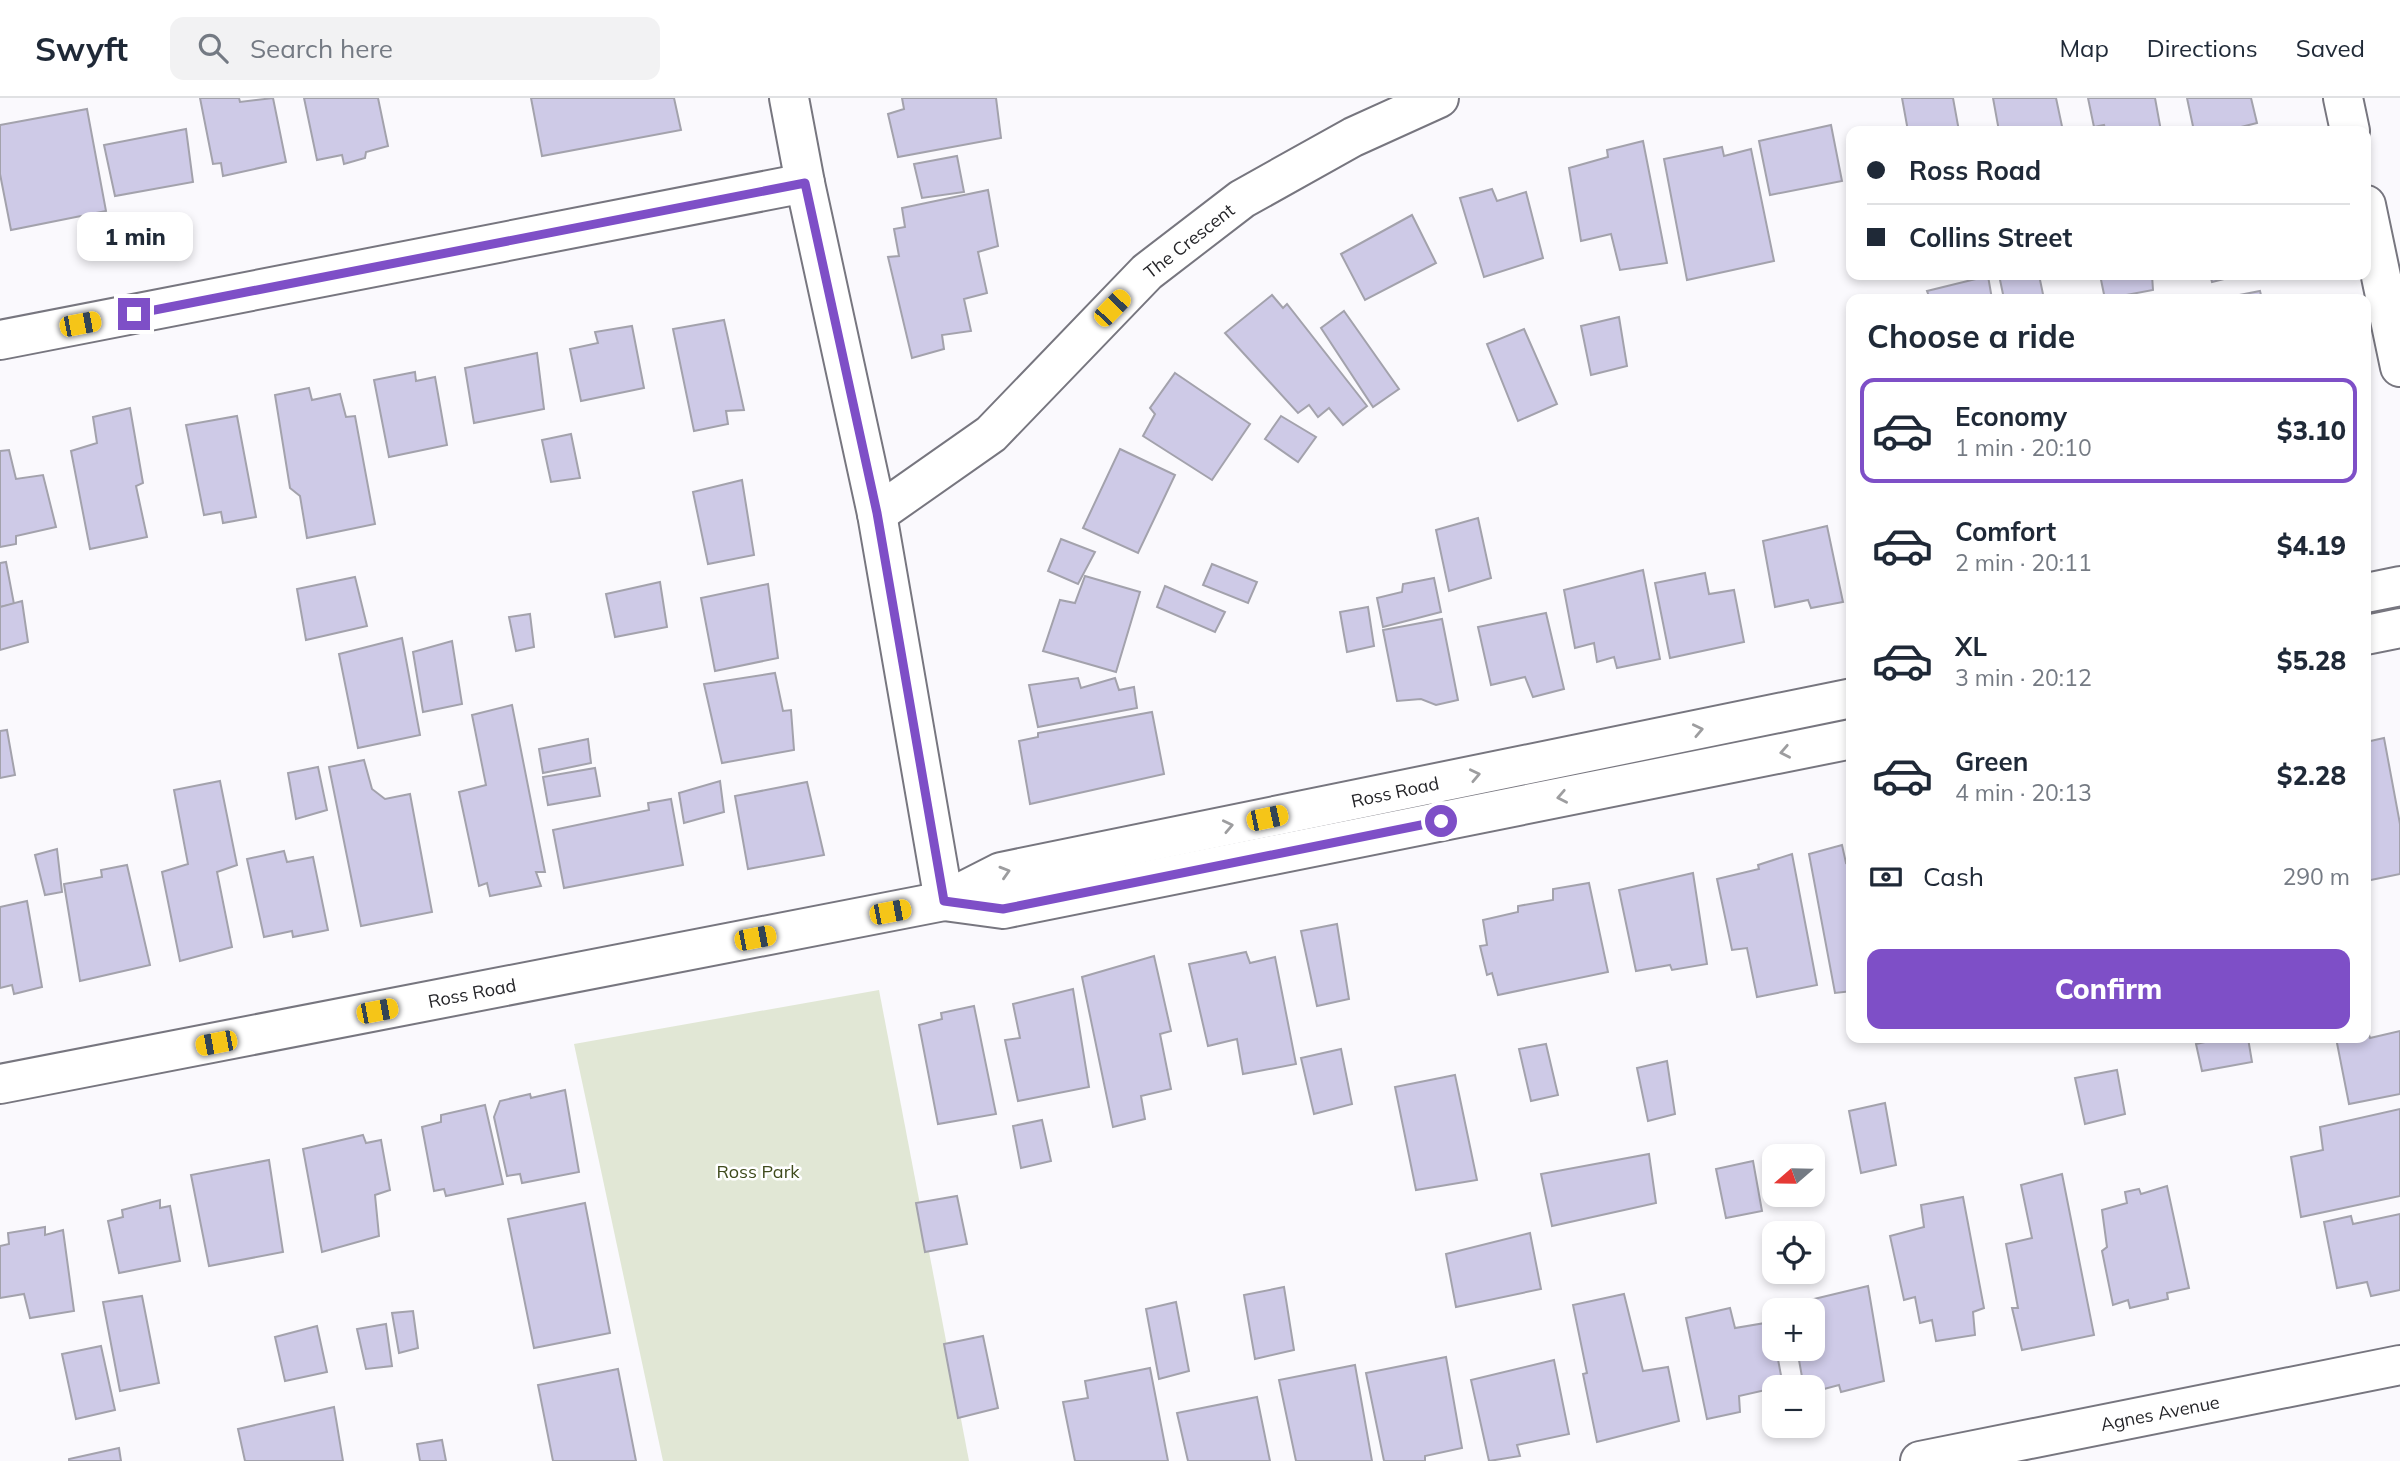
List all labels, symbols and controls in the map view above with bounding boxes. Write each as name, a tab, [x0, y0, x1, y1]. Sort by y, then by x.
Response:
search box	[170, 17, 660, 80]
text: Swyft	[35, 28, 128, 69]
icon: search	[194, 29, 232, 67]
text: Search here	[250, 32, 393, 65]
text: Map	[2059, 33, 2109, 63]
text: Directions	[2147, 33, 2258, 63]
text: Saved	[2296, 33, 2365, 63]
text: Ross Road	[1909, 154, 2041, 187]
street label: The Crescent	[1139, 198, 1239, 284]
callout: 1 min	[76, 212, 192, 262]
text: Collins Street	[1909, 221, 2072, 254]
text: 1 min	[104, 222, 166, 251]
car	[1090, 286, 1135, 330]
route end	[118, 298, 150, 330]
car	[58, 310, 103, 338]
text: Choose a ride	[1867, 316, 2075, 356]
icon: car	[1871, 399, 1934, 462]
text: Economy	[1955, 400, 2067, 433]
text: $3.10	[2277, 414, 2346, 447]
text: 1 min · 20:10	[1955, 433, 2092, 462]
icon: car	[1871, 514, 1934, 577]
text: Comfort	[1955, 515, 2056, 548]
text: $4.19	[2277, 529, 2346, 562]
text: 2 min · 20:11	[1955, 548, 2092, 577]
icon: car	[1871, 629, 1934, 692]
text: XL	[1955, 630, 1987, 663]
text: $5.28	[2277, 644, 2346, 677]
text: 3 min · 20:12	[1955, 663, 2092, 692]
one-way arrow	[1692, 723, 1704, 738]
one-way arrow	[1779, 744, 1791, 759]
icon: car	[1871, 744, 1934, 807]
text: Green	[1955, 745, 2028, 778]
text: $2.28	[2277, 759, 2346, 792]
one-way arrow	[1469, 769, 1481, 784]
street label: Ross Road	[1349, 771, 1441, 813]
text: 4 min · 20:13	[1955, 778, 2092, 807]
one-way arrow	[1556, 789, 1568, 804]
car	[1245, 803, 1290, 833]
route start	[1425, 805, 1457, 837]
one-way arrow	[1222, 819, 1234, 834]
icon: cash	[1867, 858, 1905, 896]
text: Cash	[1923, 860, 1984, 893]
text: 290 m	[2282, 862, 2350, 891]
one-way arrow	[999, 866, 1011, 881]
car	[868, 898, 913, 926]
car	[733, 924, 778, 952]
button: Confirm	[1867, 949, 2350, 1029]
street label: Ross Road	[426, 973, 518, 1013]
car	[355, 997, 400, 1025]
car	[194, 1029, 239, 1057]
north arrow	[1762, 1144, 1825, 1208]
map controls	[1762, 1144, 1825, 1438]
park label: Ross Park	[717, 1160, 800, 1183]
button: locate	[1762, 1221, 1825, 1284]
button: +	[1762, 1298, 1825, 1361]
button: −	[1762, 1375, 1825, 1438]
street label: Agnes Avenue	[2099, 1390, 2221, 1436]

